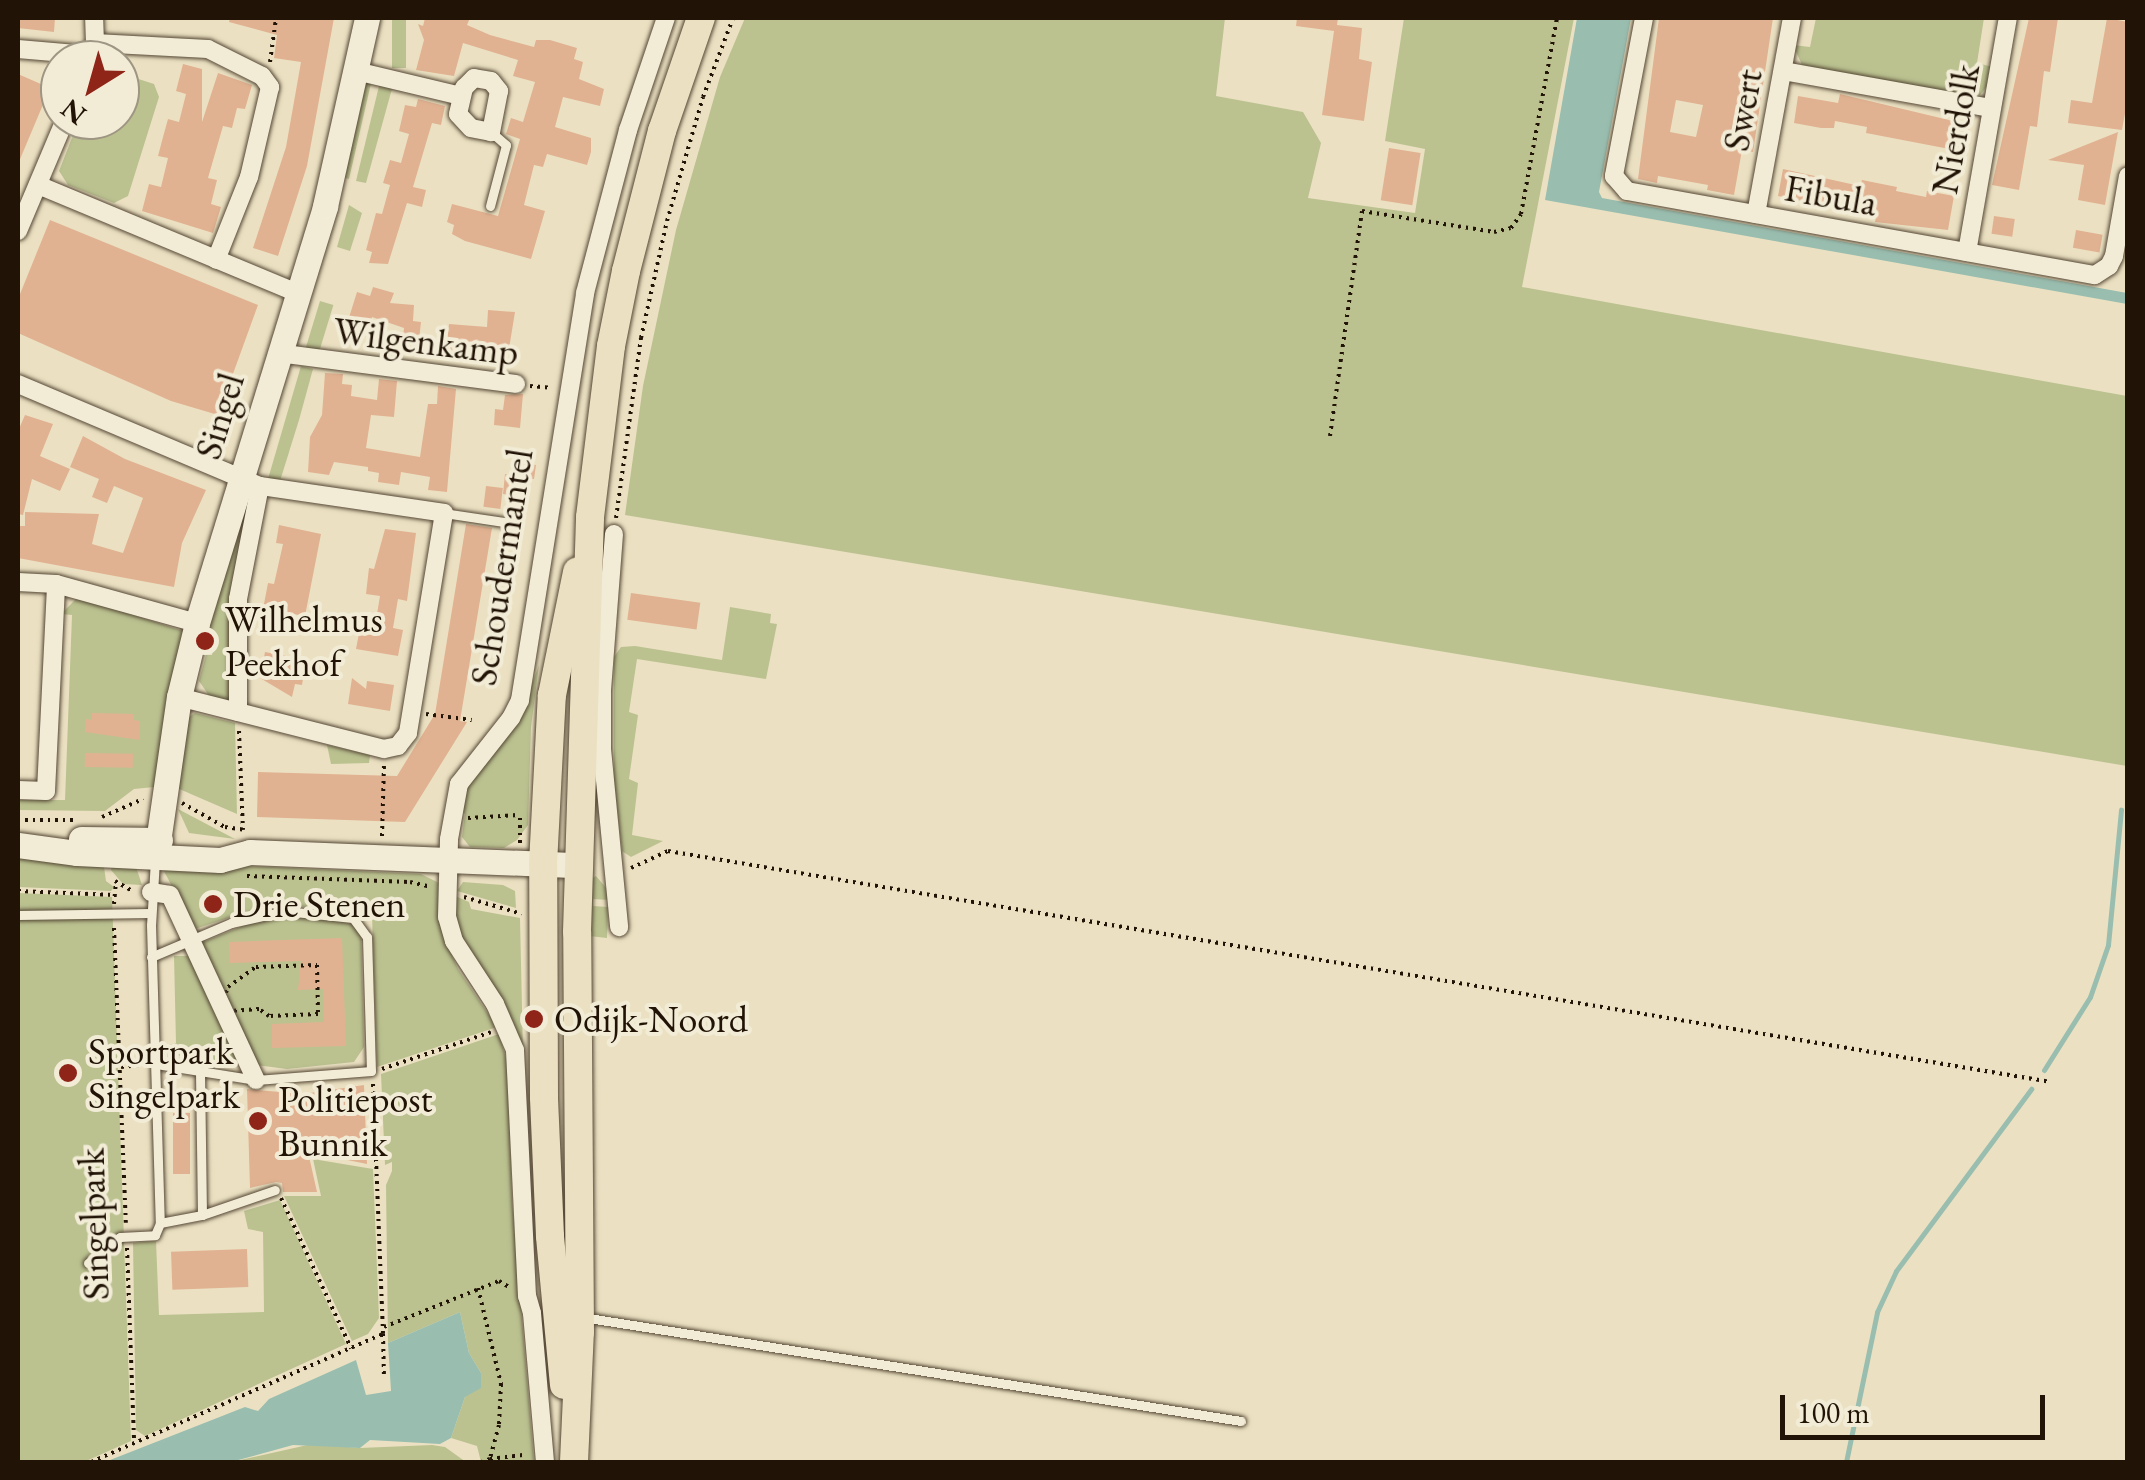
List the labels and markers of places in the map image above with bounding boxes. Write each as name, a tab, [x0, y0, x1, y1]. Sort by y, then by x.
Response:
place label: Wilhelmus Peekhof	[225, 596, 383, 686]
marker: Wilhelmus Peekhof	[194, 630, 216, 652]
place label: Drie Stenen	[233, 881, 405, 927]
marker: Drie Stenen	[202, 893, 224, 915]
place label: Odijk-Noord	[554, 996, 748, 1042]
marker: Odijk-Noord	[523, 1008, 545, 1030]
place label: Sportpark Singelpark	[88, 1028, 240, 1118]
marker: Sportpark Singelpark	[57, 1062, 79, 1084]
place label: Politiepost Bunnik	[278, 1076, 433, 1166]
marker: Politiepost Bunnik	[247, 1110, 269, 1132]

